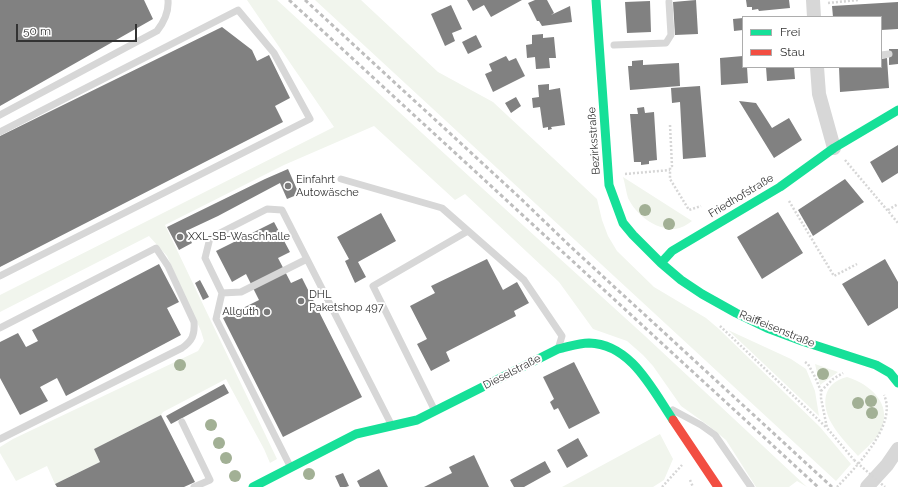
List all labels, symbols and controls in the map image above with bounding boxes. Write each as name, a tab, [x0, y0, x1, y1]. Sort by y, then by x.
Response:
scale bar	[18, 16, 139, 42]
legend	[742, 16, 882, 68]
text: 50 m	[23, 24, 51, 38]
text: Frei	[780, 25, 800, 39]
text: Stau	[780, 45, 805, 59]
street label: Bezirksstraße	[585, 107, 603, 175]
street label: Friedhofstraße	[706, 171, 776, 221]
place label: Einfahrt Autowäsche	[296, 173, 359, 199]
marker: Einfahrt Autowäsche	[283, 181, 293, 191]
place label: XXL-SB-Waschhalle	[188, 230, 290, 244]
marker: XXL-SB-Waschhalle	[175, 232, 185, 242]
place label: DHL Paketshop 497	[309, 288, 384, 314]
marker: DHL Paketshop 497	[296, 296, 306, 306]
place label: Allguth	[222, 305, 259, 319]
marker: Allguth	[262, 307, 272, 317]
street label: Raiffeisenstraße	[737, 308, 817, 350]
street label: Dieselstraße	[481, 352, 543, 392]

